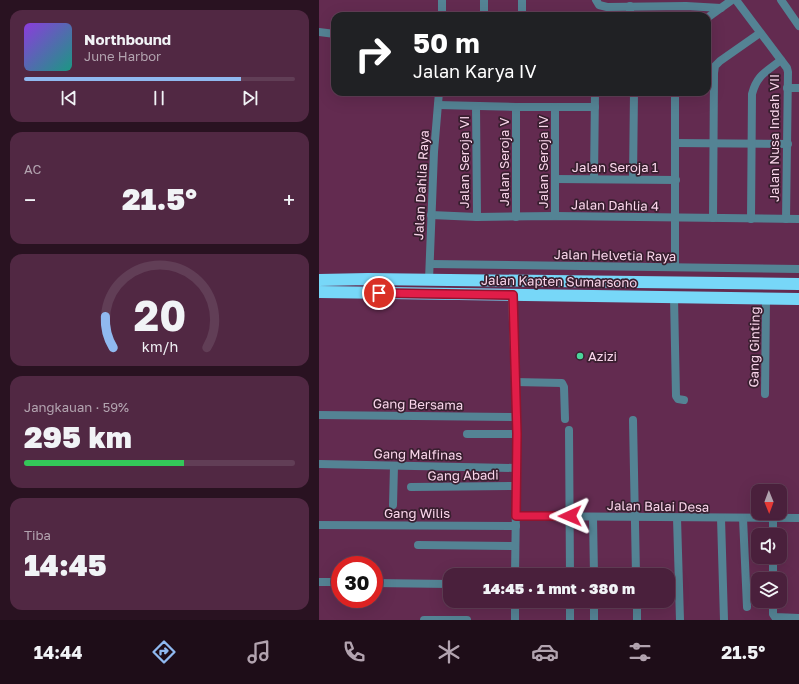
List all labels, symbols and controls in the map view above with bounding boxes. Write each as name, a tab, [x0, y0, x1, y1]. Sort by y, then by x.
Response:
text: 50 m	[413, 26, 480, 59]
icon: right	[347, 28, 399, 80]
text: Northbound	[84, 30, 171, 48]
text: June Harbor	[84, 48, 161, 64]
text: Jalan Karya IV	[413, 60, 537, 82]
street label: Jalan Nusa Indah VII	[766, 74, 782, 202]
icon: previous	[58, 87, 80, 109]
icon: pause	[148, 87, 170, 109]
icon: next	[239, 87, 261, 109]
street label: Jalan Seroja IV	[535, 115, 551, 208]
street label: Jalan Seroja VI	[456, 116, 472, 208]
street label: Jalan Seroja V	[496, 117, 512, 206]
street label: Jalan Dahlia Raya	[410, 130, 432, 240]
street label: Jalan Seroja 1	[572, 159, 658, 175]
text: AC	[24, 161, 41, 177]
text: 21.5°	[122, 181, 197, 217]
text: −	[24, 186, 36, 213]
text: +	[283, 186, 295, 213]
street label: Jalan Dahlia 4	[571, 196, 659, 214]
street label: Jalan Helvetia Raya	[554, 246, 676, 264]
street label: Jalan Kapten Sumarsono	[481, 272, 637, 290]
pin	[362, 276, 396, 310]
icon: arrive	[368, 282, 390, 304]
text: 20	[133, 290, 186, 340]
street label: Gang Ginting	[745, 306, 763, 388]
text: km/h	[141, 338, 178, 355]
place label: Azizi	[588, 348, 617, 364]
marker: Azizi	[575, 351, 585, 361]
street label: Gang Bersama	[373, 395, 463, 413]
text: Jangkauan · 59%	[24, 399, 129, 415]
text: 295 km	[24, 419, 132, 455]
street label: Gang Malfinas	[374, 445, 463, 463]
street label: Gang Abadi	[427, 466, 499, 484]
north arrow	[751, 484, 787, 520]
map controls	[751, 484, 787, 608]
position arrow	[549, 495, 591, 537]
street label: Jalan Balai Desa	[607, 497, 709, 515]
street label: Gang Wilis	[384, 505, 450, 521]
text: Tiba	[24, 527, 51, 543]
button: sound	[751, 528, 787, 564]
text: 14:45	[24, 547, 107, 583]
speed limit sign: 30	[331, 556, 383, 608]
button: layers	[751, 572, 787, 608]
text: 14:45 · 1 mnt · 380 m	[483, 579, 635, 597]
icon: directions	[150, 638, 178, 666]
icon: music	[245, 638, 273, 666]
icon: phone	[340, 638, 368, 666]
icon: climate	[435, 638, 463, 666]
icon: car	[531, 638, 559, 666]
icon: filters	[626, 638, 654, 666]
text: 14:44	[34, 641, 82, 663]
text: 21.5°	[721, 641, 765, 663]

